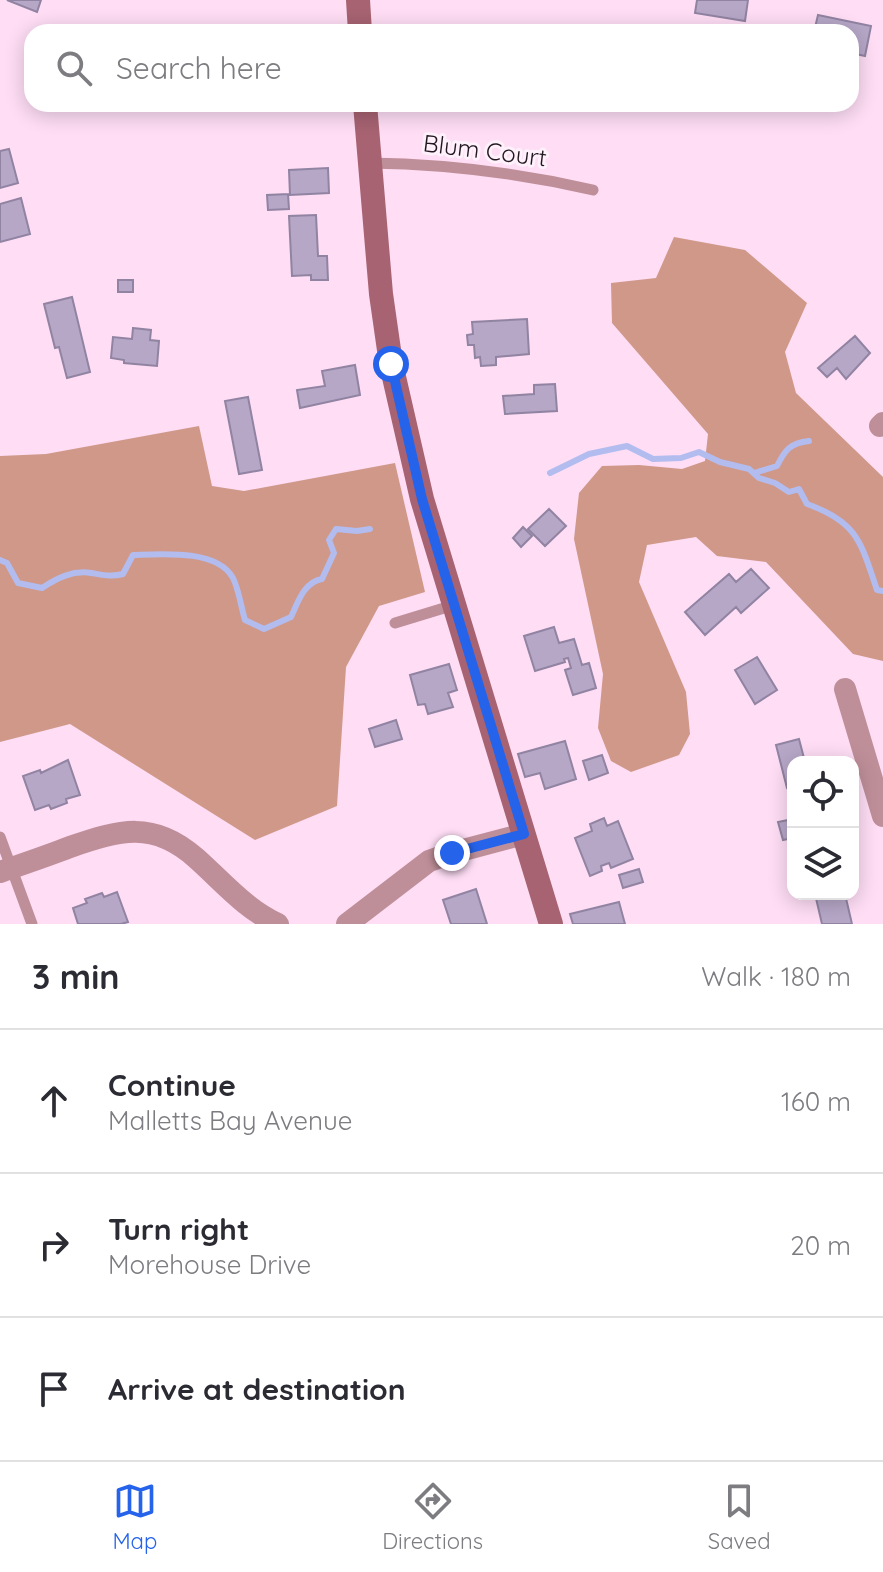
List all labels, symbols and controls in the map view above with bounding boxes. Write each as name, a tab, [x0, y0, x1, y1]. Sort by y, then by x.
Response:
search box	[24, 24, 859, 112]
icon: search	[52, 46, 96, 90]
text: Search here	[116, 49, 282, 87]
street label: Blum Court	[422, 128, 549, 172]
route start	[373, 346, 409, 382]
map controls	[787, 756, 859, 900]
button: locate	[787, 756, 859, 828]
button: layers	[787, 828, 859, 900]
route end	[434, 835, 470, 871]
text: 3 min	[32, 955, 119, 998]
text: Walk · 180 m	[701, 960, 851, 993]
text: Continue	[108, 1066, 236, 1104]
icon: ahead	[32, 1079, 76, 1123]
text: 160 m	[781, 1085, 851, 1118]
text: Malletts Bay Avenue	[108, 1104, 353, 1137]
text: Turn right	[108, 1210, 249, 1248]
icon: right	[32, 1223, 76, 1267]
text: 20 m	[790, 1229, 851, 1262]
text: Morehouse Drive	[108, 1248, 311, 1281]
icon: arrive	[32, 1367, 76, 1411]
text: Arrive at destination	[108, 1370, 406, 1408]
tab: Map	[112, 1479, 157, 1555]
tab: Directions	[382, 1479, 483, 1555]
tab: Saved	[708, 1479, 771, 1555]

